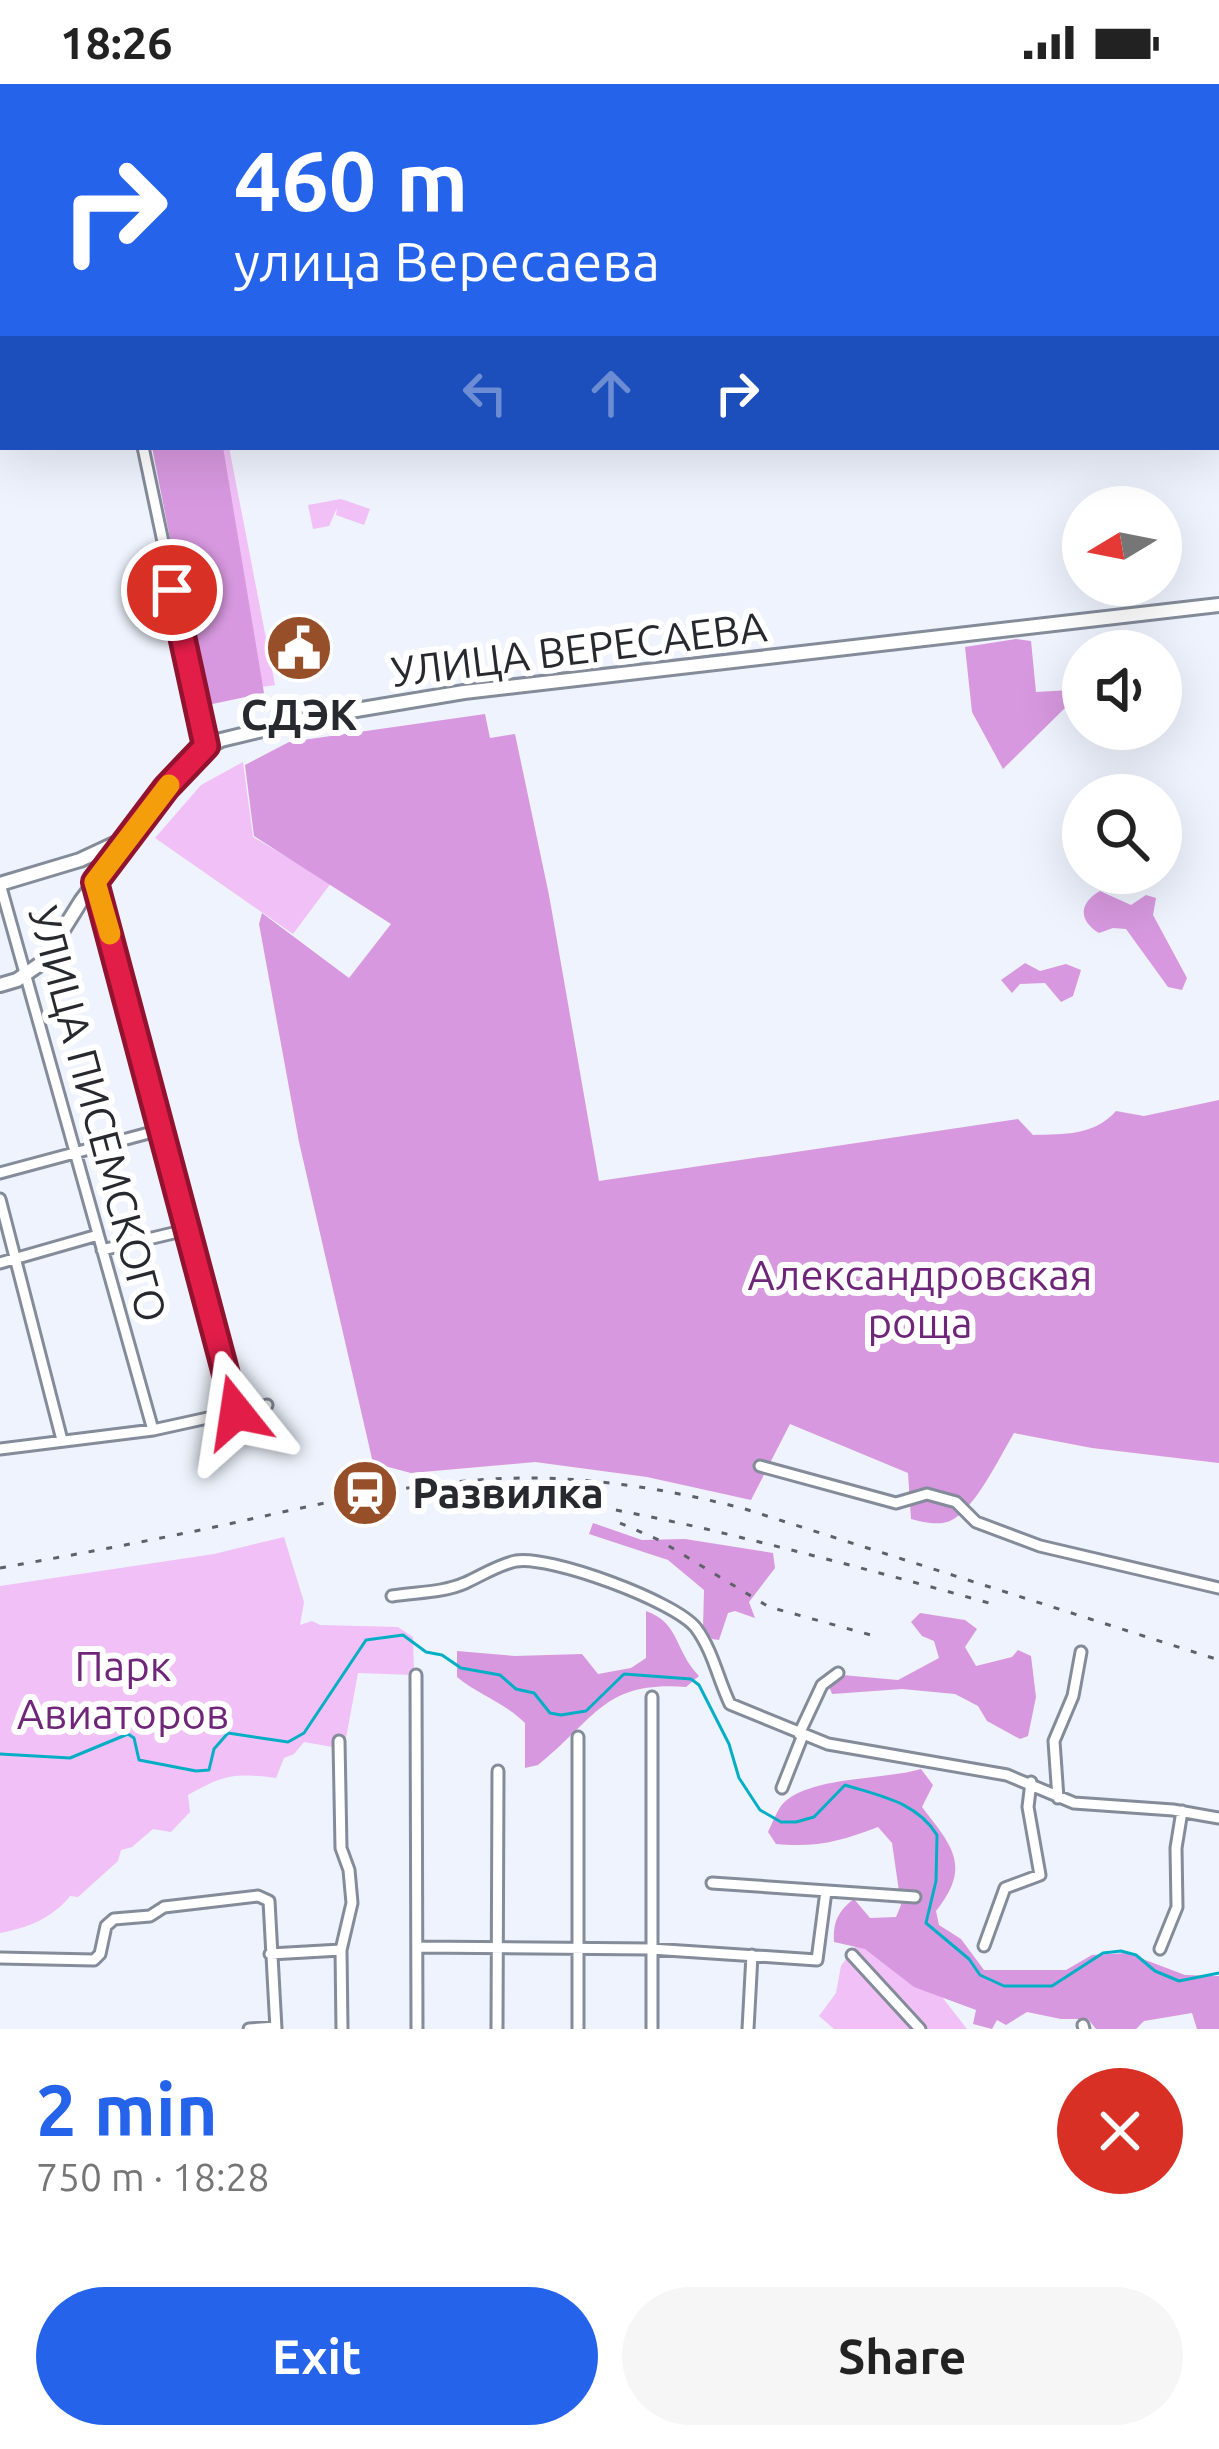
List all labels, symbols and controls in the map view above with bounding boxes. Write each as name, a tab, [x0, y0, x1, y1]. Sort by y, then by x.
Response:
text: 18:26	[60, 17, 173, 68]
icon: right	[36, 132, 192, 288]
text: 460 m	[234, 133, 468, 227]
text: улица Вересаева	[234, 231, 660, 291]
icon: left	[452, 360, 518, 426]
icon: ahead	[578, 360, 644, 426]
icon: right	[704, 360, 770, 426]
north arrow	[1062, 486, 1182, 606]
map controls	[1062, 486, 1182, 894]
pin	[121, 539, 223, 641]
icon: arrive	[139, 557, 205, 623]
street label: УЛИЦА ВЕРЕСАЕВА	[389, 602, 769, 695]
public building icon: СДЭК	[264, 613, 334, 683]
button: sound	[1062, 630, 1182, 750]
place label: СДЭК	[241, 691, 357, 738]
button: search	[1062, 774, 1182, 894]
street label: УЛИЦА ПИСЕМСКОГО	[20, 901, 177, 1327]
park label: Александровская роща	[748, 1251, 1092, 1346]
position arrow	[173, 1349, 299, 1475]
station icon: Развилка	[330, 1458, 400, 1528]
place label: Развилка	[412, 1469, 604, 1516]
park label: Парк Авиаторов	[17, 1642, 229, 1737]
button: close	[1057, 2068, 1183, 2194]
text: 2 min	[36, 2069, 218, 2150]
text: 750 m · 18:28	[36, 2155, 270, 2198]
button: Exit	[36, 2287, 598, 2425]
button: Share	[622, 2287, 1183, 2425]

